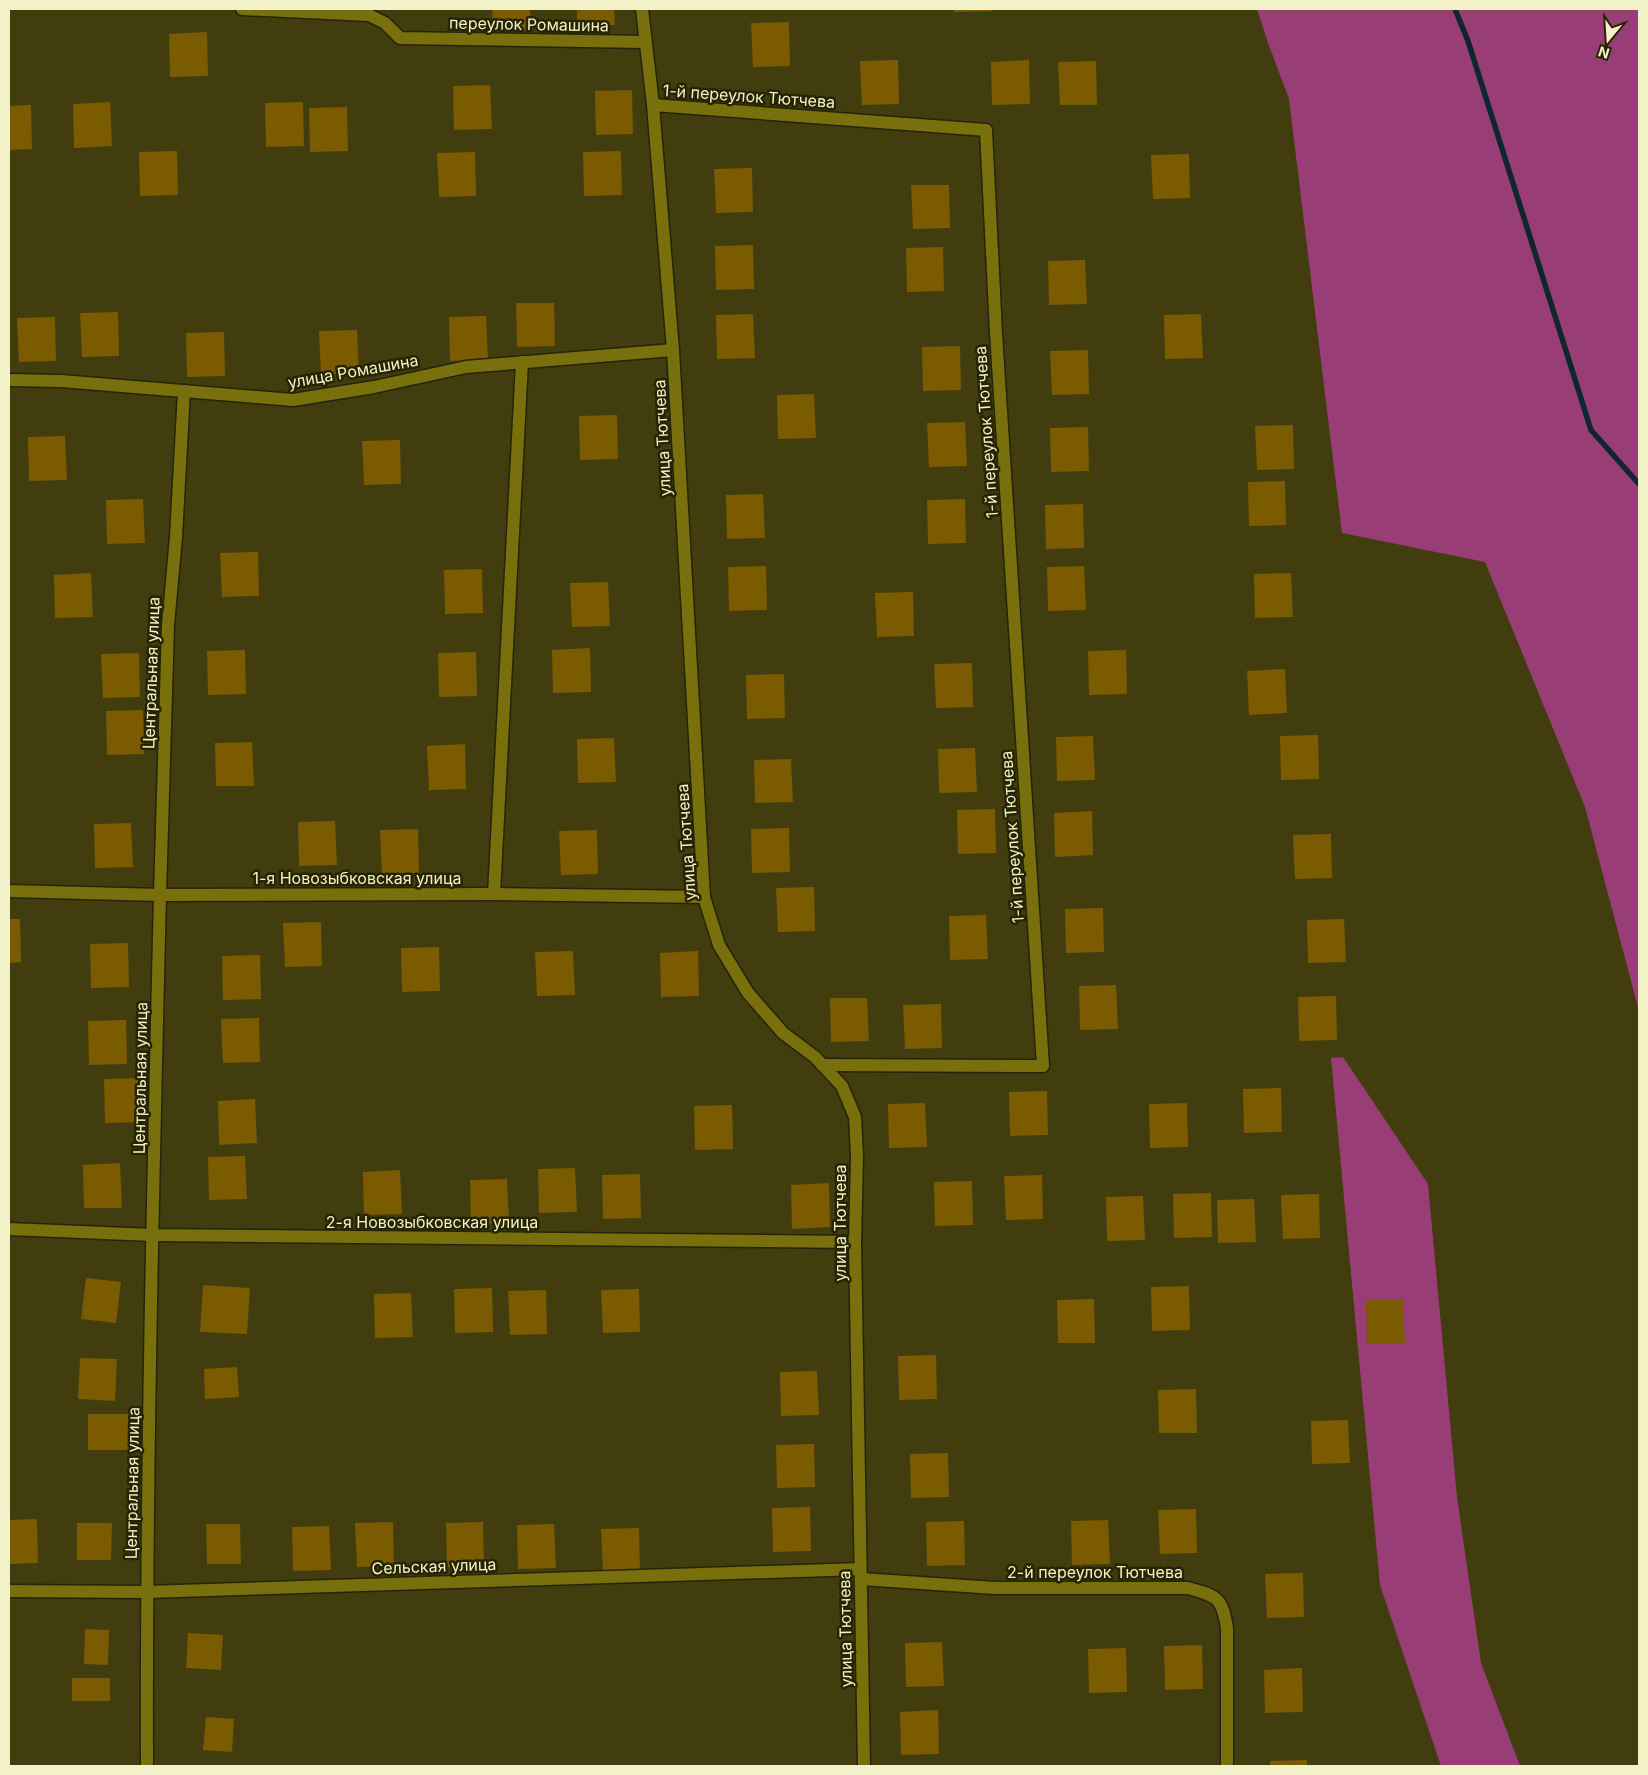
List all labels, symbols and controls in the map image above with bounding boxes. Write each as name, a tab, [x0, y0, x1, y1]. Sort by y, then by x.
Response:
street label: переулок Ромашина	[449, 13, 609, 35]
north arrow	[1583, 15, 1633, 65]
text: N	[1596, 43, 1612, 63]
street label: 1-й переулок Тютчева	[662, 80, 836, 112]
street label: 1-й переулок Тютчева	[970, 345, 1002, 519]
street label: улица Ромашина	[286, 350, 420, 392]
street label: улица Тютчева	[649, 379, 675, 497]
street label: Центральная улица	[138, 597, 164, 749]
street label: 1-й переулок Тютчева	[996, 750, 1028, 924]
street label: улица Тютчева	[672, 783, 700, 901]
street label: 1-я Новозыбковская улица	[252, 868, 462, 888]
street label: Центральная улица	[129, 1002, 151, 1154]
street label: улица Тютчева	[830, 1165, 850, 1281]
street label: 2-я Новозыбковская улица	[326, 1212, 538, 1232]
street label: Центральная улица	[121, 1407, 143, 1559]
street label: Сельская улица	[371, 1554, 497, 1578]
street label: 2-й переулок Тютчева	[1007, 1562, 1183, 1582]
street label: улица Тютчева	[834, 1570, 856, 1688]

